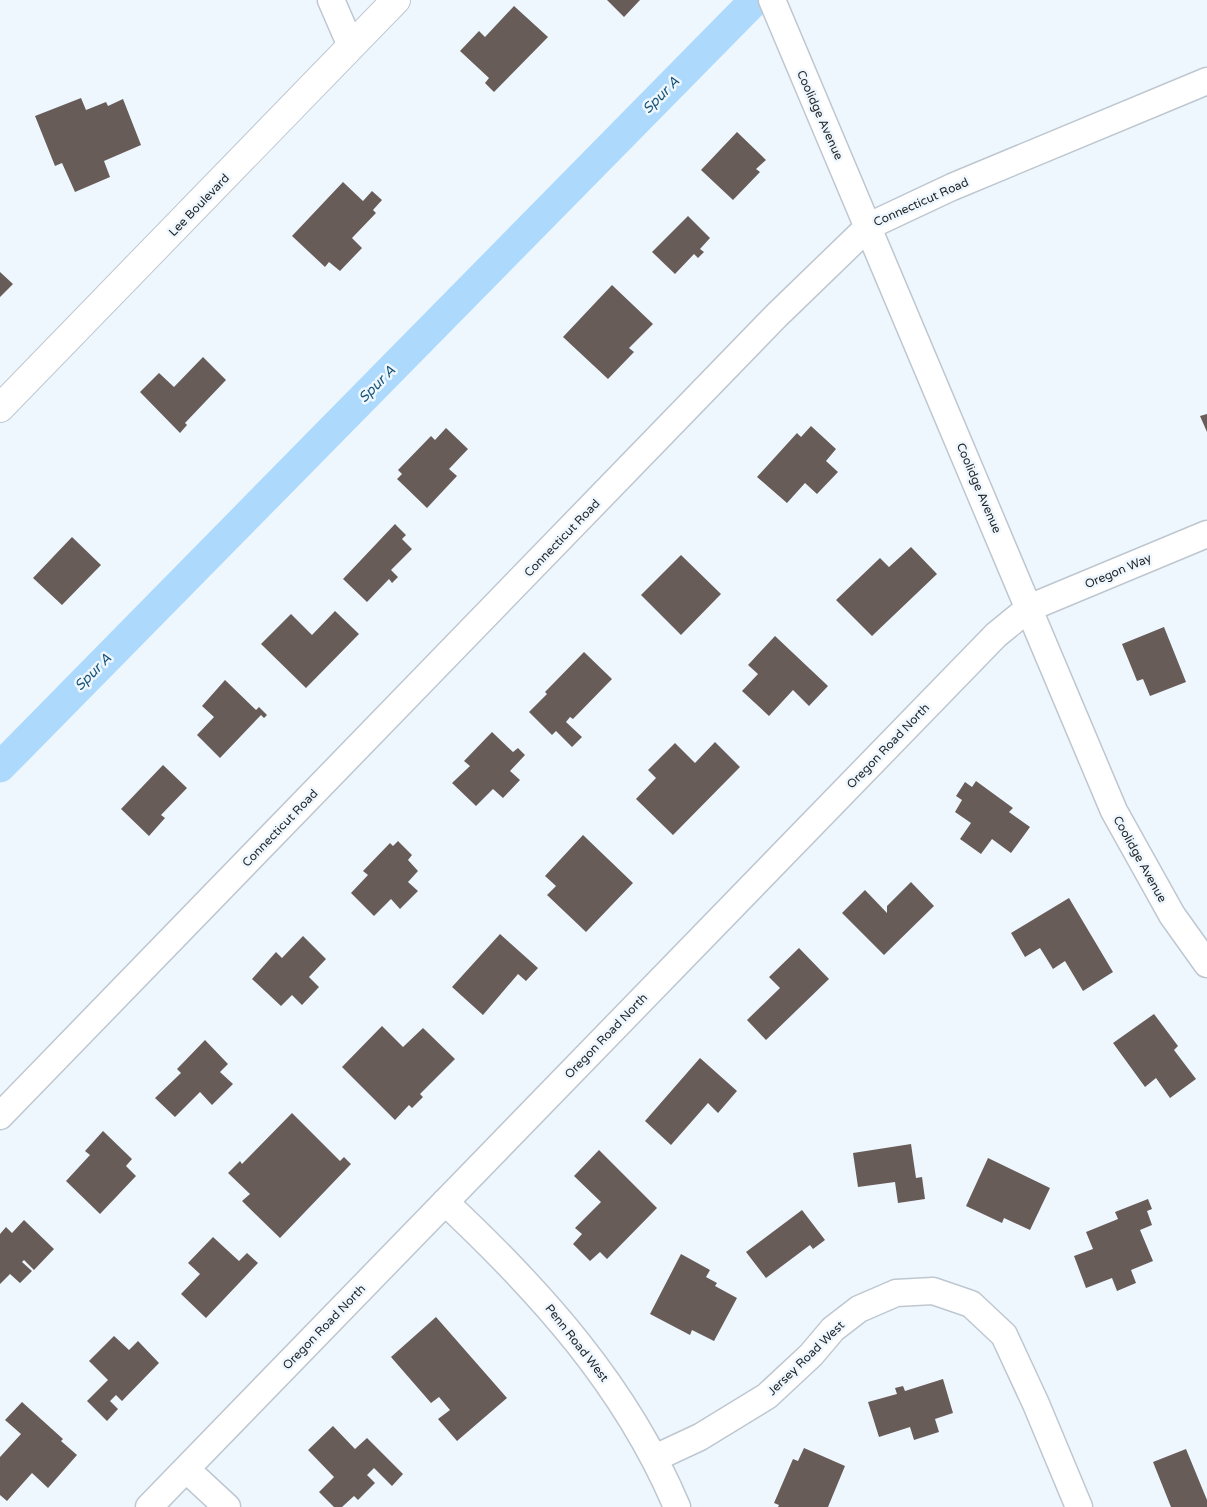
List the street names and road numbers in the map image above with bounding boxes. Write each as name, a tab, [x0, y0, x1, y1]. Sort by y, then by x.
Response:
street label: Coolidge Avenue	[794, 68, 846, 162]
street label: Lee Boulevard	[166, 171, 232, 239]
street label: Connecticut Road	[871, 175, 971, 229]
street label: Coolidge Avenue	[954, 441, 1004, 535]
street label: Connecticut Road	[521, 496, 603, 580]
street label: Oregon Way	[1083, 550, 1154, 591]
street label: Oregon Road North	[844, 701, 932, 791]
street label: Connecticut Road	[239, 786, 321, 870]
street label: Coolidge Avenue	[1110, 813, 1170, 905]
street label: Oregon Road North	[562, 991, 650, 1081]
street label: Oregon Road North	[280, 1282, 368, 1372]
street label: Penn Road West	[542, 1301, 612, 1385]
street label: Jersey Road West	[765, 1318, 847, 1398]

